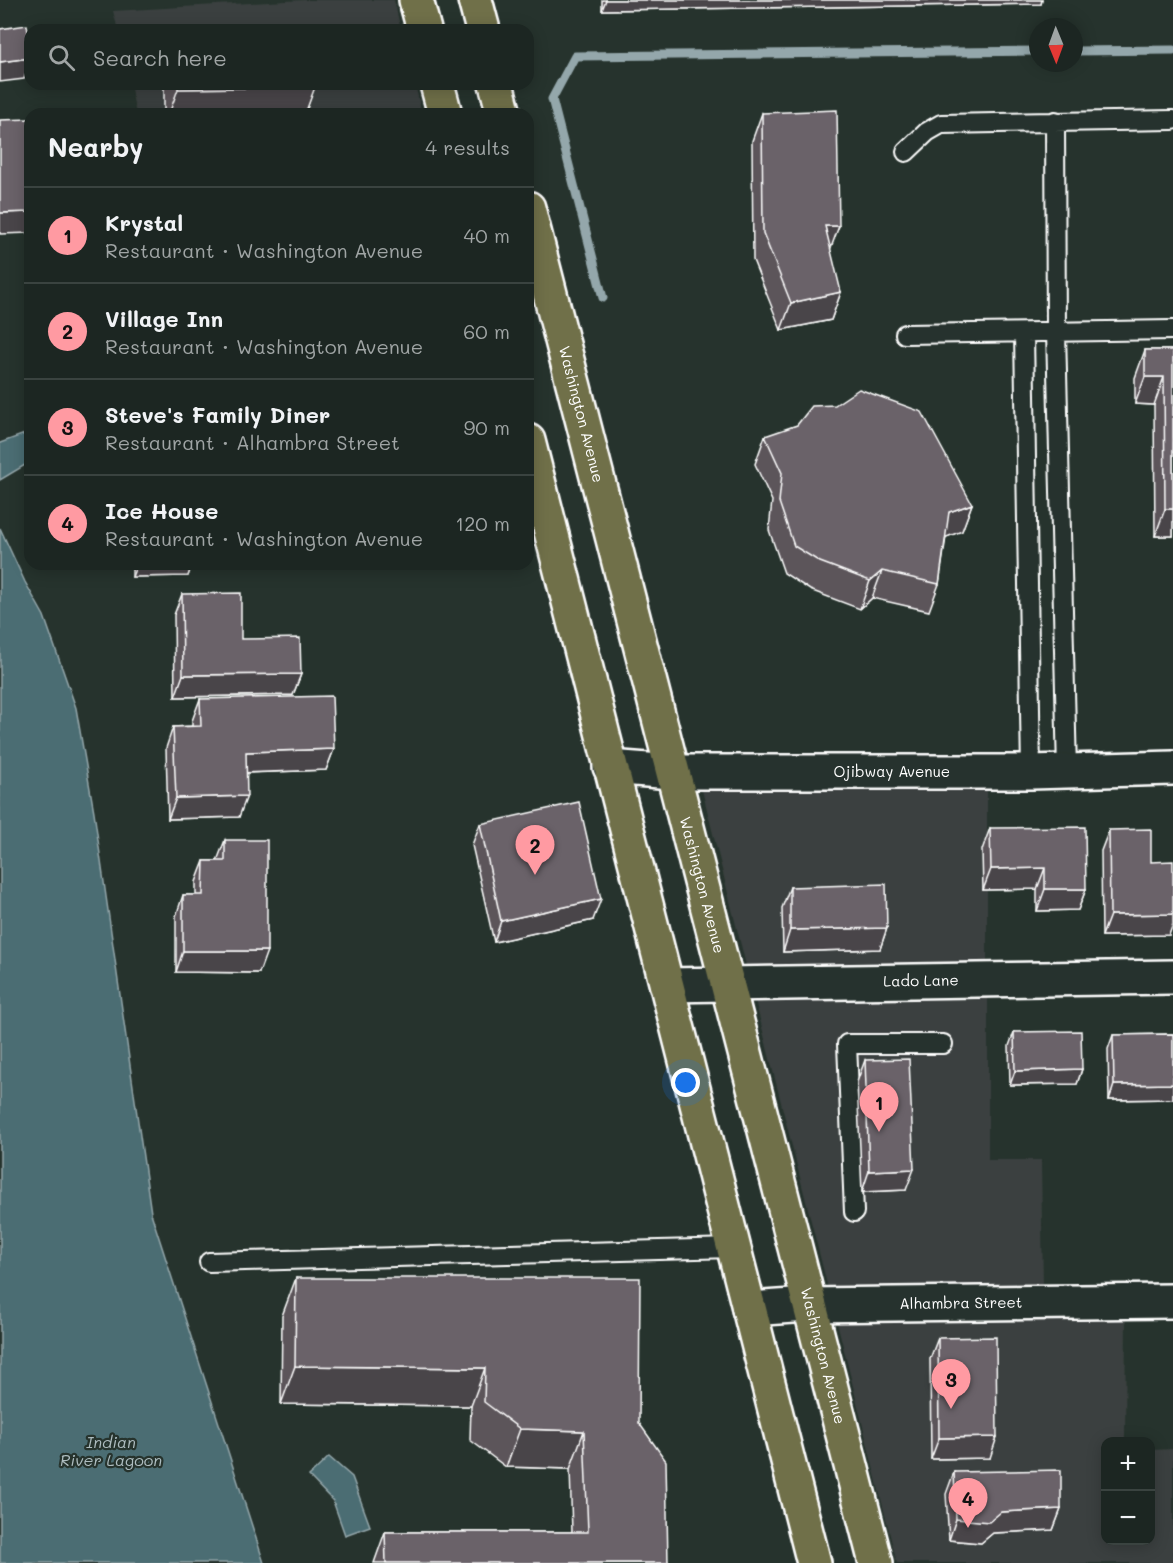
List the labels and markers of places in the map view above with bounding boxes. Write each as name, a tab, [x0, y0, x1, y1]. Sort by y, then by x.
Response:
pin: 2	[516, 826, 554, 875]
pin: 1	[860, 1082, 898, 1132]
pin: 3	[932, 1360, 970, 1409]
pin: 4	[948, 1478, 988, 1528]

